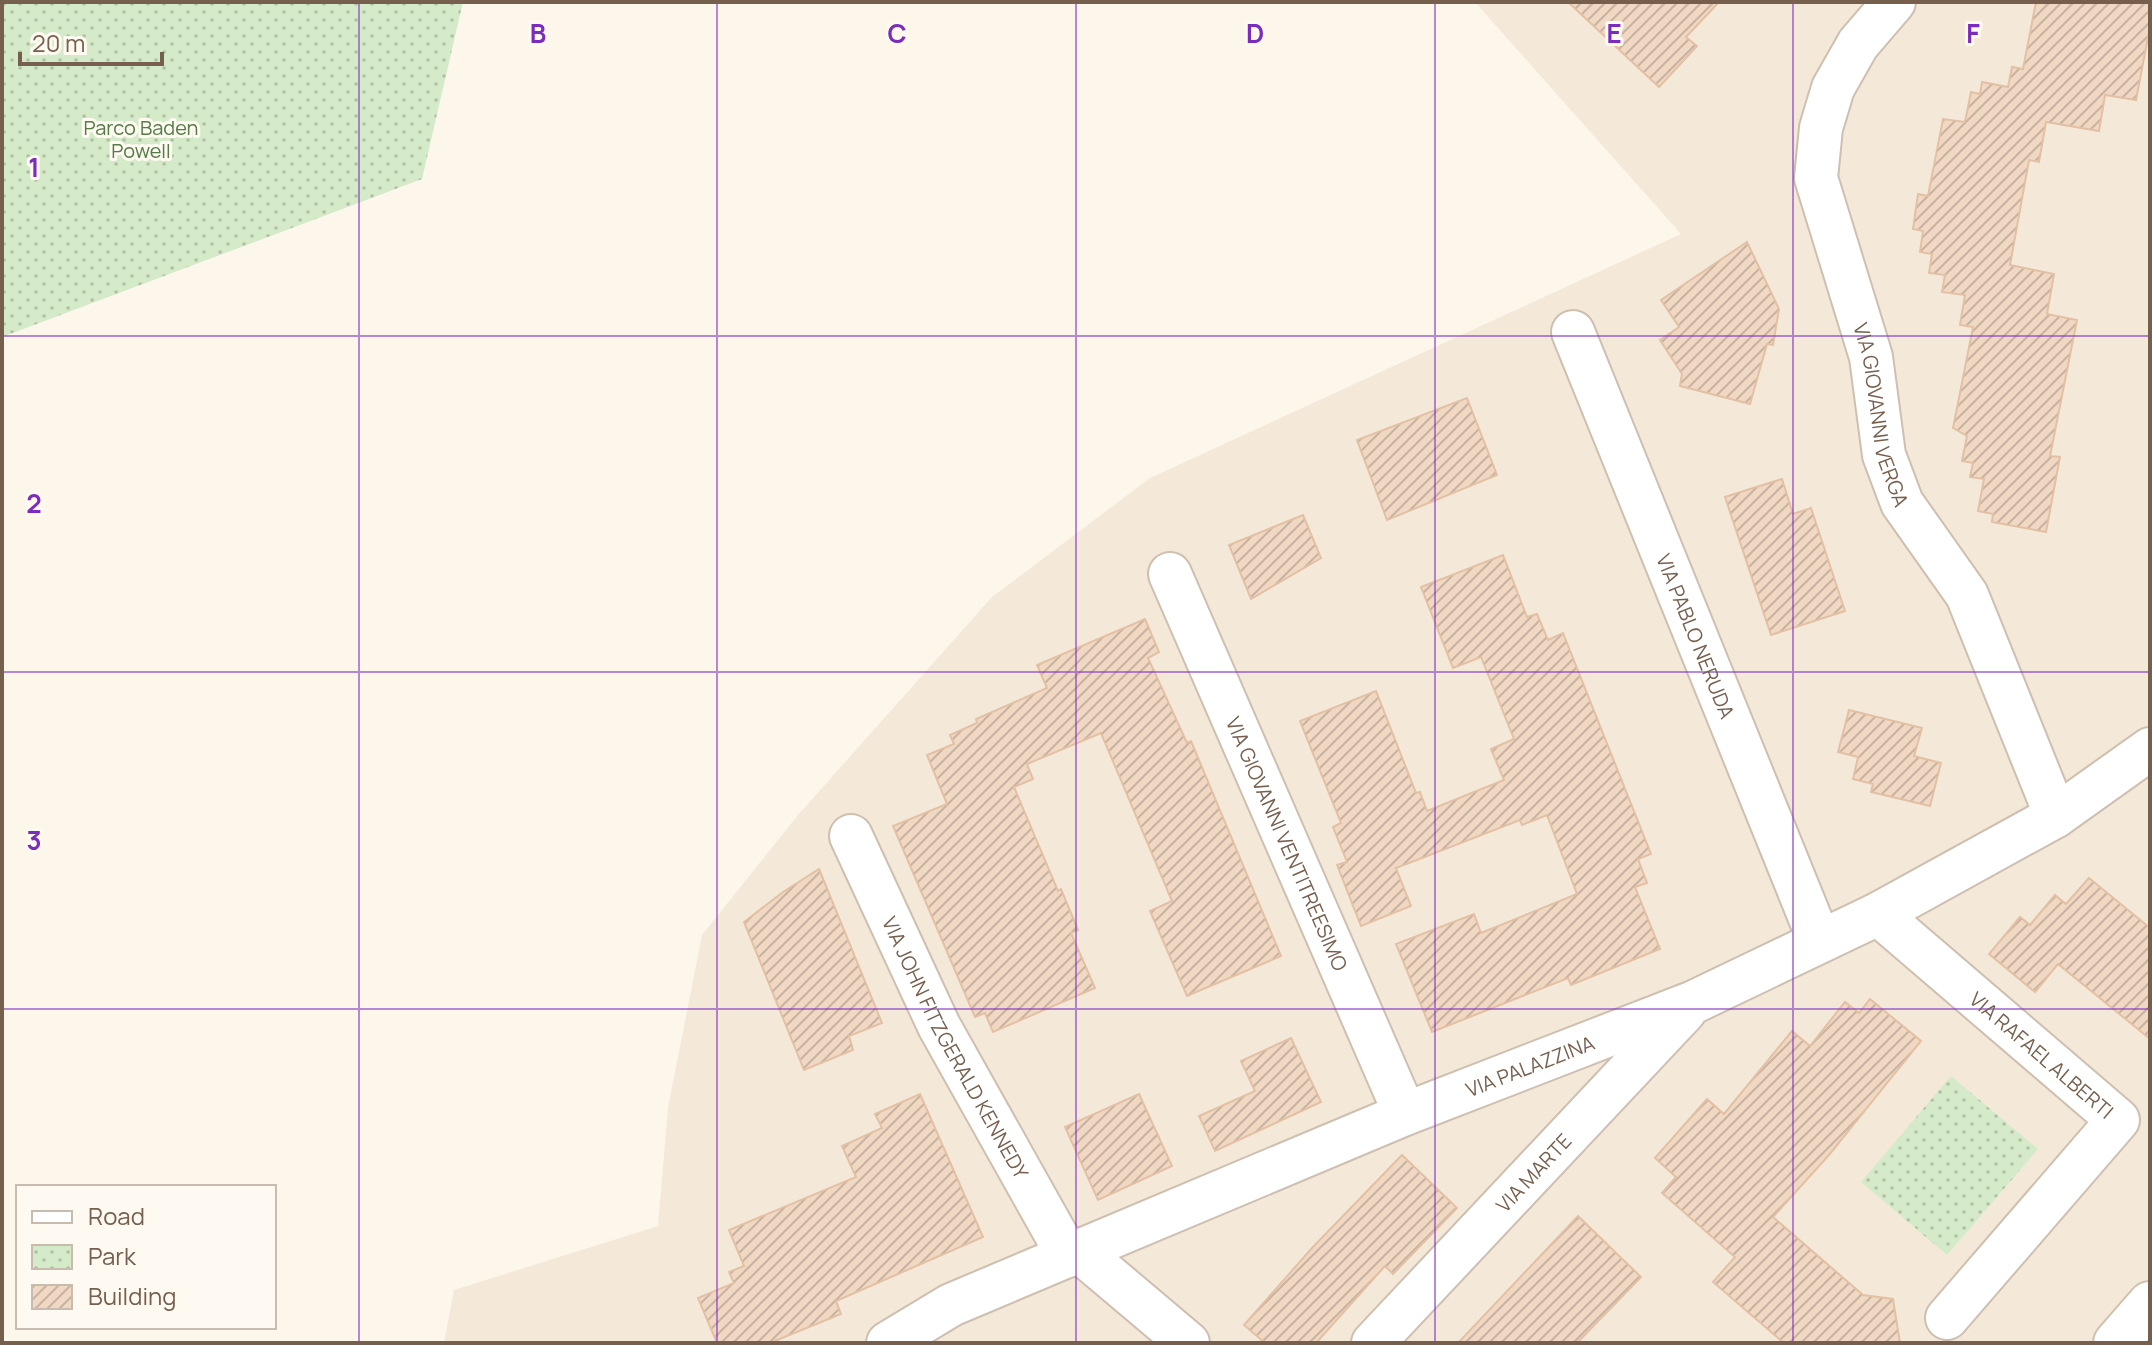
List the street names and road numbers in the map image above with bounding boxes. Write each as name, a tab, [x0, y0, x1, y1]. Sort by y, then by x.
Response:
street label: VIA GIOVANNI VERGA	[1848, 319, 1916, 511]
street label: VIA PABLO NERUDA	[1651, 550, 1742, 723]
street label: VIA GIOVANNI VENTITREESIMO	[1220, 712, 1354, 975]
street label: VIA JOHN FITZGERALD KENNEDY	[877, 912, 1036, 1184]
street label: VIA RAFAEL ALBERTI	[1964, 985, 2120, 1124]
street label: VIA PALAZZINA	[1462, 1028, 1598, 1103]
street label: VIA MARTE	[1490, 1127, 1577, 1218]

